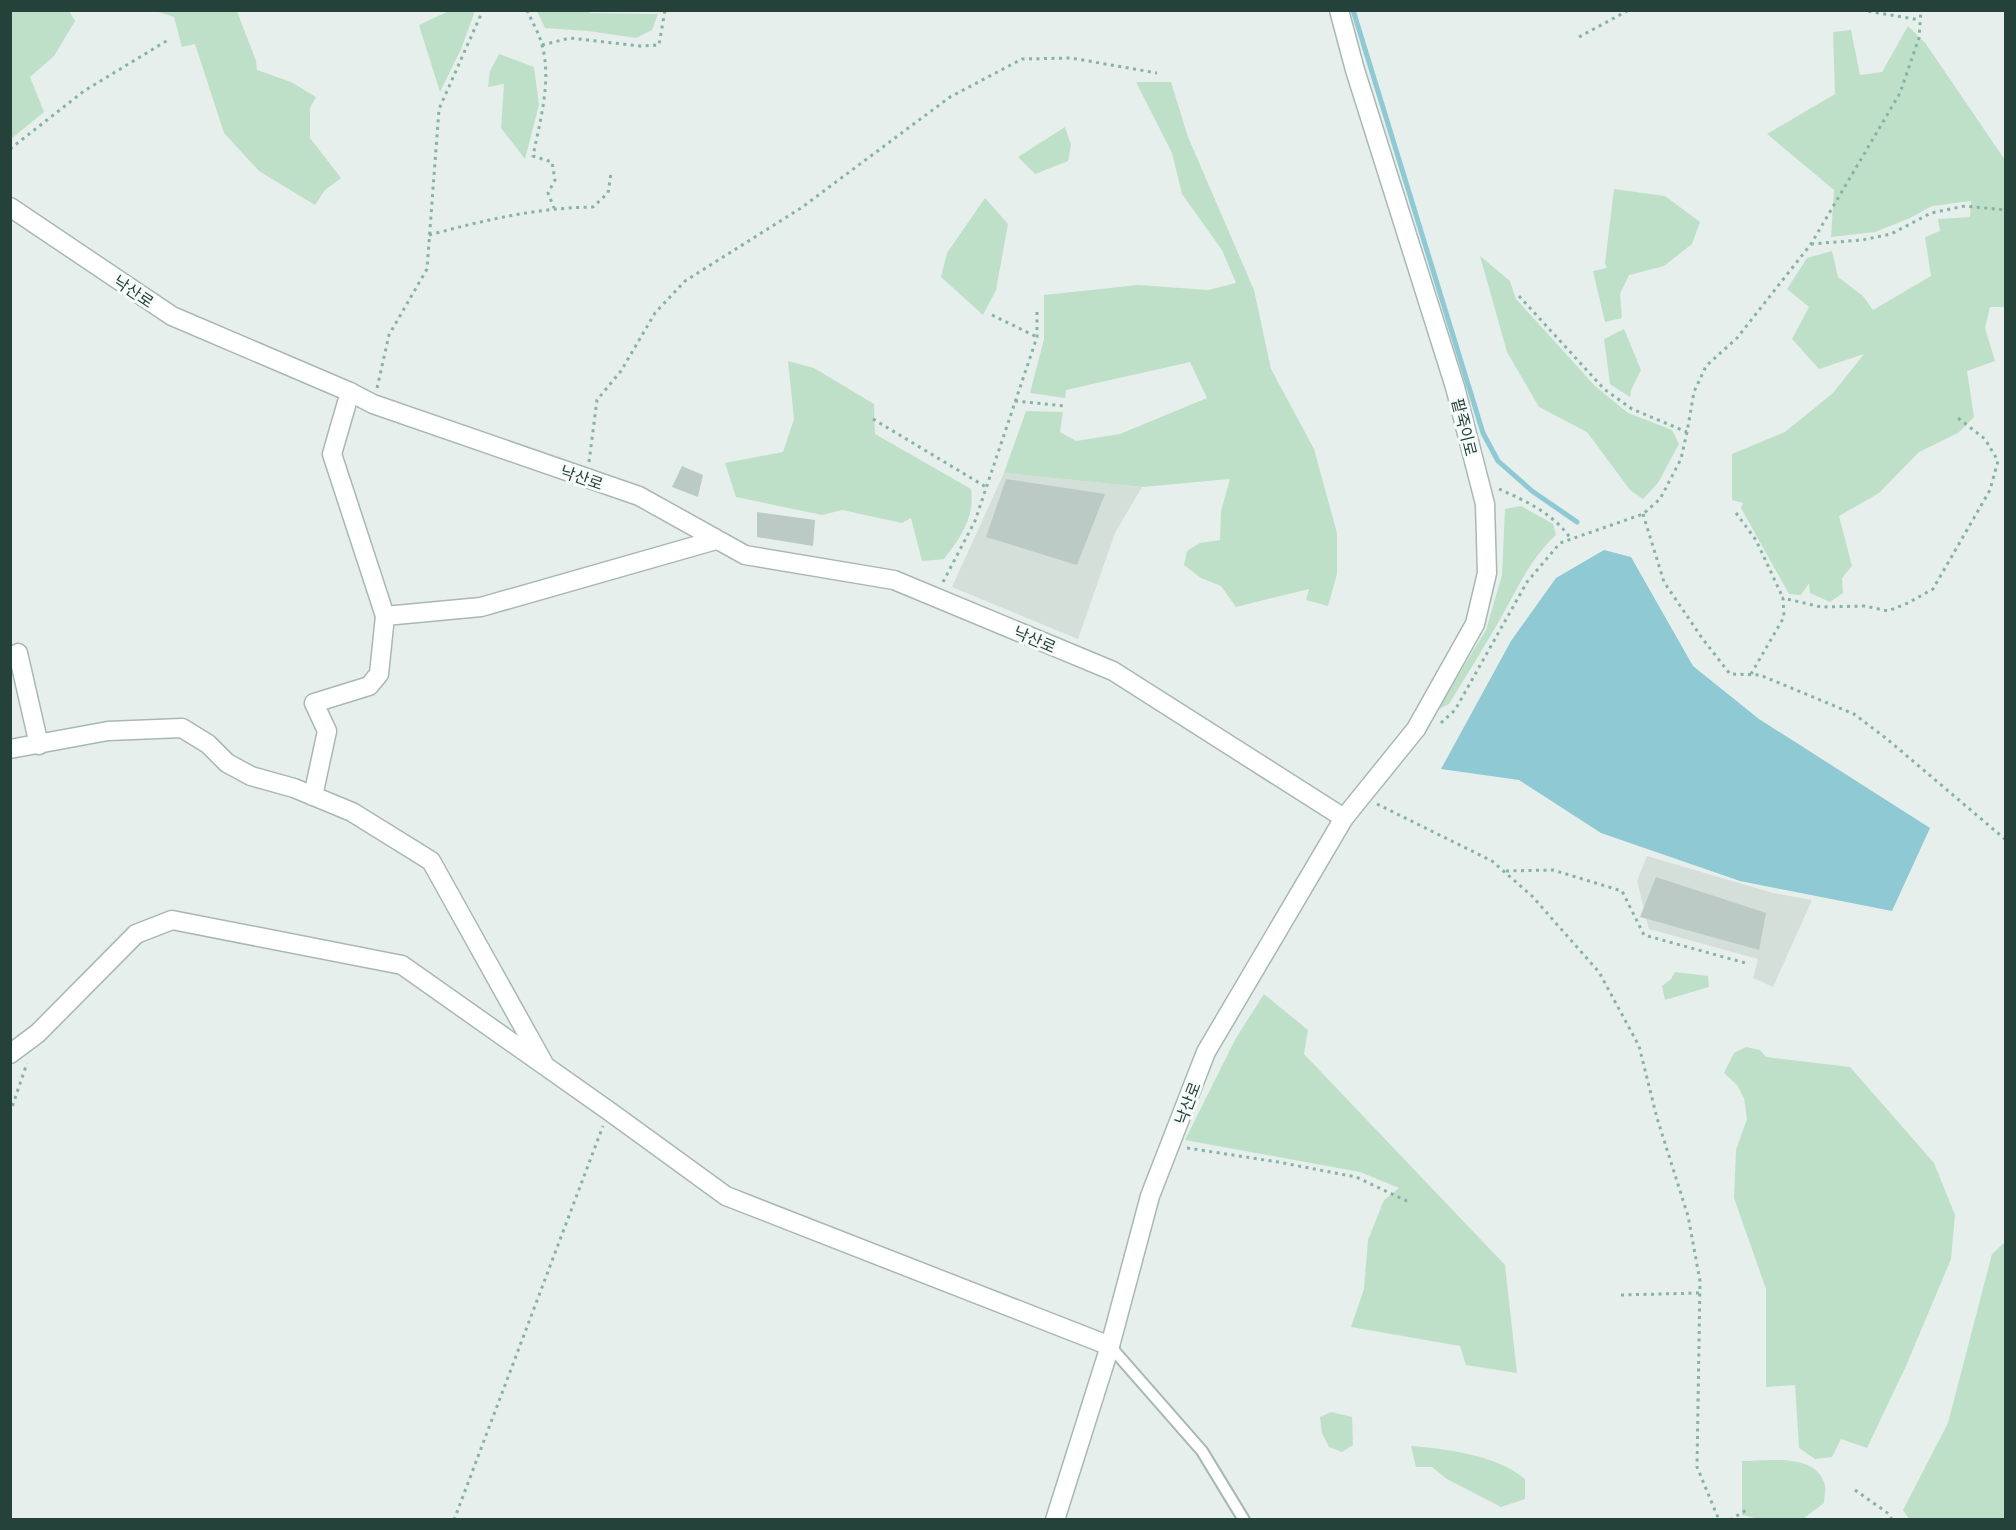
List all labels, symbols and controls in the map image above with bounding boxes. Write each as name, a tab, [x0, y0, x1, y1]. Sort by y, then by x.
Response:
street label: 낙산로	[110, 271, 158, 311]
street label: 팥죽이로	[1449, 396, 1481, 458]
street label: 낙산로	[558, 461, 606, 493]
street label: 낙산로	[1011, 622, 1059, 656]
street label: 낙산로	[1170, 1079, 1204, 1127]

